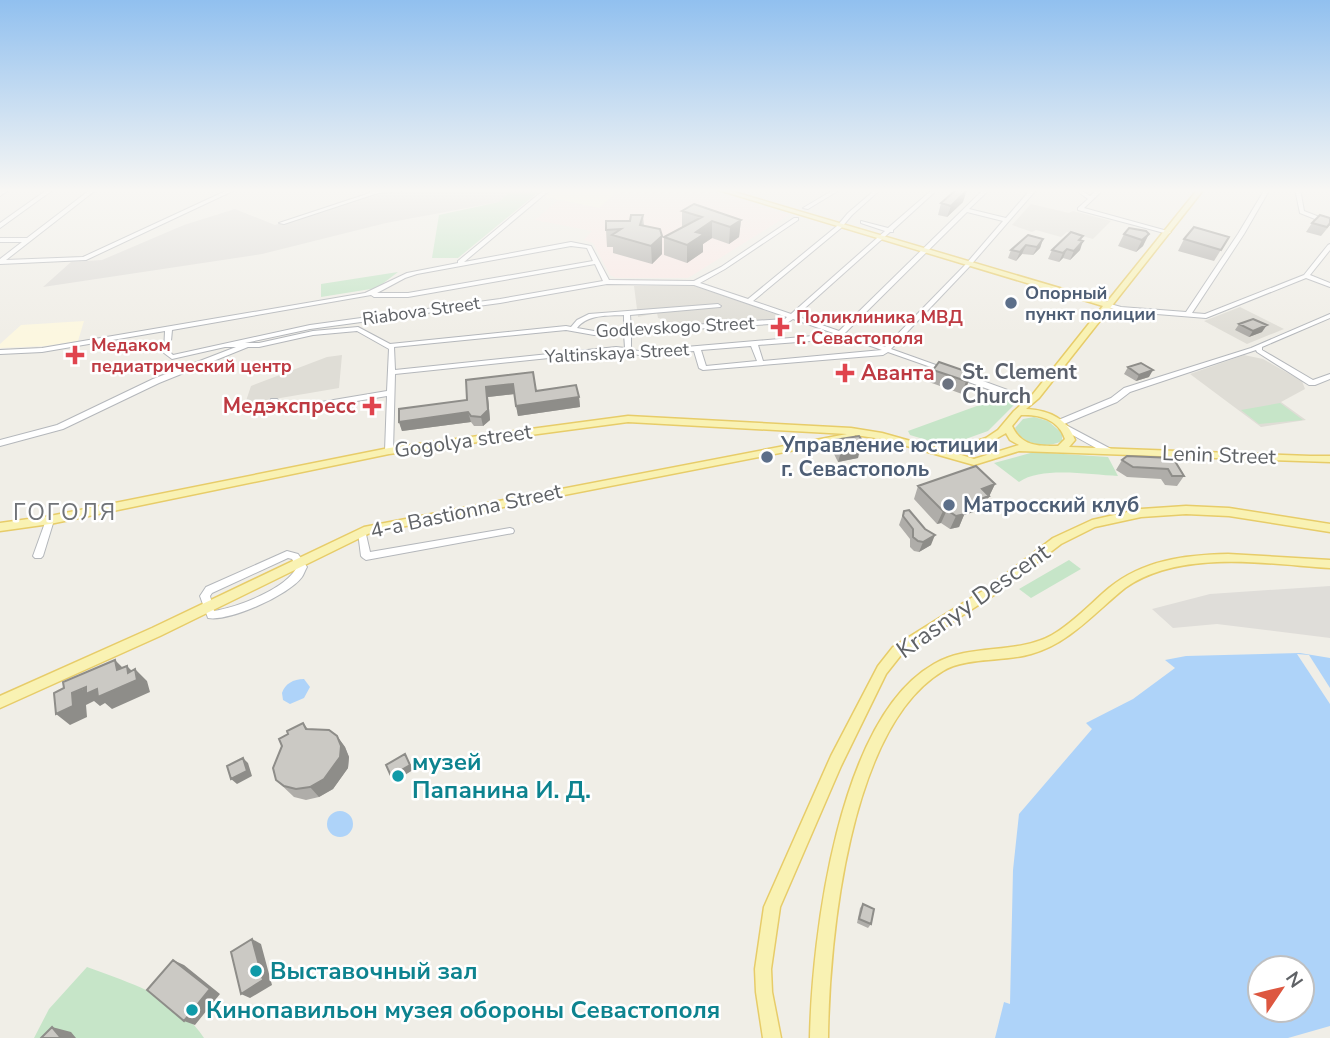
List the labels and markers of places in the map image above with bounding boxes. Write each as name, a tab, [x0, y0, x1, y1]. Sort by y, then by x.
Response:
place label: Опорный пункт полиции	[1025, 281, 1156, 326]
marker: Опорный пункт полиции	[1003, 295, 1019, 311]
place label: Поликлиника МВД г. Севастополя	[796, 305, 963, 350]
marker: Поликлиника МВД г. Севастополя	[770, 317, 790, 337]
place label: Медаком педиатрический центр	[91, 333, 292, 378]
marker: Медаком педиатрический центр	[65, 345, 85, 365]
place label: St. Clement Church	[962, 358, 1078, 410]
place label: Аванта	[861, 359, 935, 387]
marker: Аванта	[835, 363, 855, 383]
marker: St. Clement Church	[940, 376, 956, 392]
place label: Медэкспресс	[223, 392, 356, 420]
marker: Медэкспресс	[362, 396, 382, 416]
place label: Управление юстиции г. Севастополь	[780, 431, 999, 483]
marker: Управление юстиции г. Севастополь	[759, 449, 775, 465]
place label: Матросский клуб	[963, 491, 1139, 519]
marker: Матросский клуб	[941, 497, 957, 513]
place label: музей Папанина И. Д.	[412, 746, 591, 806]
marker: музей Папанина И. Д.	[390, 768, 406, 784]
place label: Выставочный зал	[270, 955, 478, 987]
marker: Выставочный зал	[248, 963, 264, 979]
place label: Кинопавильон музея обороны Севастополя	[206, 994, 720, 1026]
marker: Кинопавильон музея обороны Севастополя	[184, 1002, 200, 1018]

